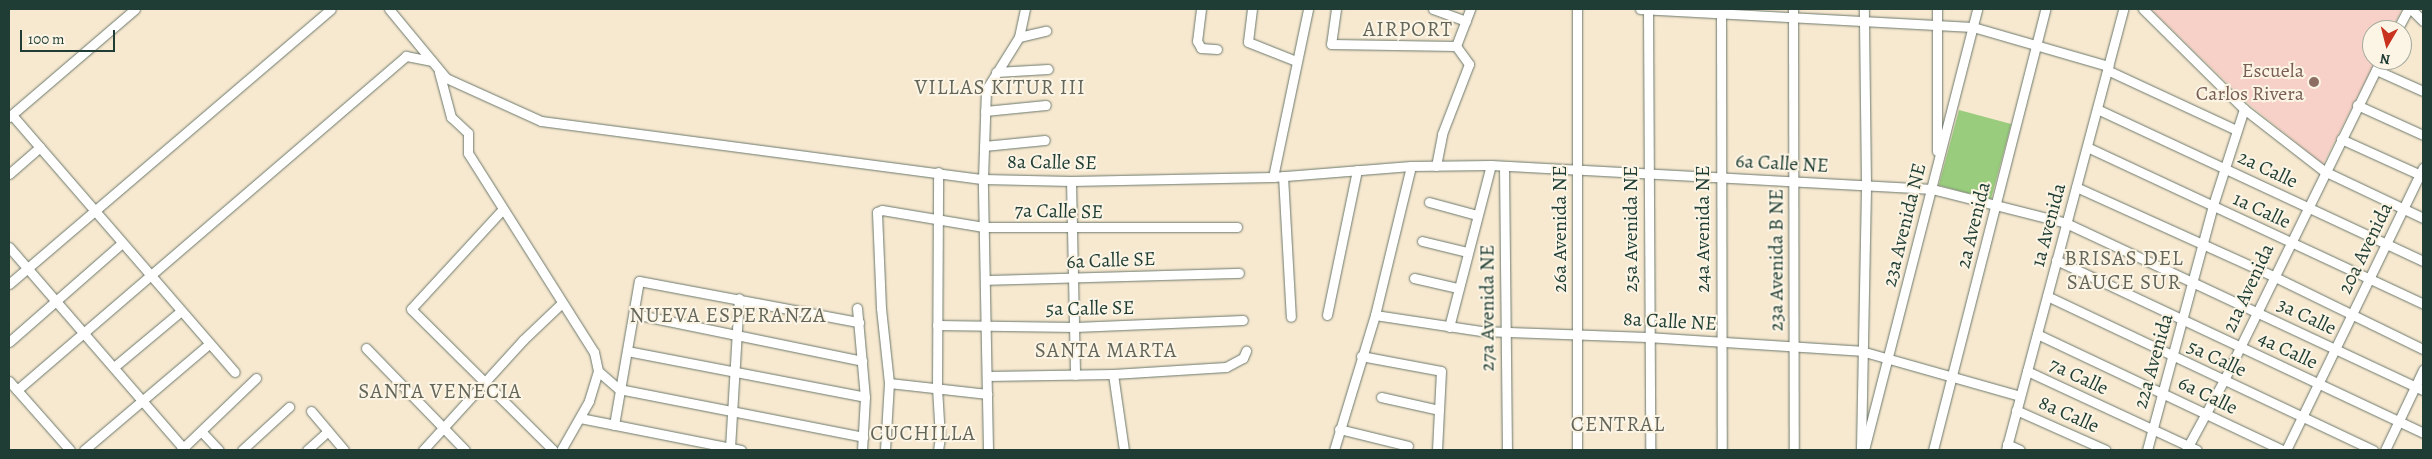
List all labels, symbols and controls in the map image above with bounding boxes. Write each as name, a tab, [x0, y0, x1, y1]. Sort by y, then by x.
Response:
district label: AIRPORT	[1362, 16, 1454, 42]
scale bar	[22, 20, 118, 52]
north arrow	[2362, 20, 2412, 70]
text: 100 m	[28, 29, 65, 49]
text: N	[2379, 49, 2391, 69]
place label: Escuela Carlos Rivera	[2196, 58, 2304, 105]
district label: VILLAS KITUR III	[912, 74, 1088, 100]
marker: Escuela Carlos Rivera	[2308, 76, 2320, 88]
street label: 2a Calle	[2234, 145, 2302, 193]
street label: 8a Calle SE	[1007, 149, 1097, 175]
street label: 6a Calle NE	[1735, 149, 1829, 177]
street label: 23a Avenida NE	[1877, 161, 1931, 289]
street label: 26a Avenida NE	[1547, 165, 1571, 293]
street label: 25a Avenida NE	[1618, 165, 1642, 293]
street label: 24a Avenida NE	[1690, 165, 1714, 293]
street label: 2a Avenida	[1951, 179, 1995, 271]
street label: 1a Avenida	[2025, 181, 2071, 269]
street label: 1a Calle	[2229, 186, 2295, 234]
street label: 23a Avenida B NE	[1764, 189, 1788, 331]
street label: 7a Calle SE	[1014, 198, 1104, 224]
street label: 20a Avenida	[2333, 198, 2397, 298]
street label: 21a Avenida	[2217, 240, 2279, 336]
street label: 27a Avenida NE	[1475, 245, 1499, 371]
district label: BRISAS DEL SAUCE SUR	[2063, 245, 2185, 295]
street label: 6a Calle SE	[1066, 246, 1156, 274]
street label: 3a Calle	[2274, 292, 2340, 340]
street label: 5a Calle SE	[1045, 295, 1135, 321]
district label: NUEVA ESPERANZA	[628, 302, 828, 328]
street label: 8a Calle NE	[1623, 307, 1717, 335]
street label: 22a Avenida	[2128, 311, 2178, 411]
street label: 4a Calle	[2254, 326, 2322, 374]
street label: 5a Calle	[2184, 334, 2250, 382]
district label: SANTA MARTA	[1033, 337, 1179, 363]
street label: 7a Calle	[2046, 352, 2112, 400]
street label: 6a Calle	[2174, 370, 2242, 420]
district label: SANTA VENECIA	[357, 378, 523, 404]
street label: 8a Calle	[2035, 390, 2103, 438]
district label: CENTRAL	[1570, 411, 1666, 437]
district label: CUCHILLA	[869, 420, 977, 446]

